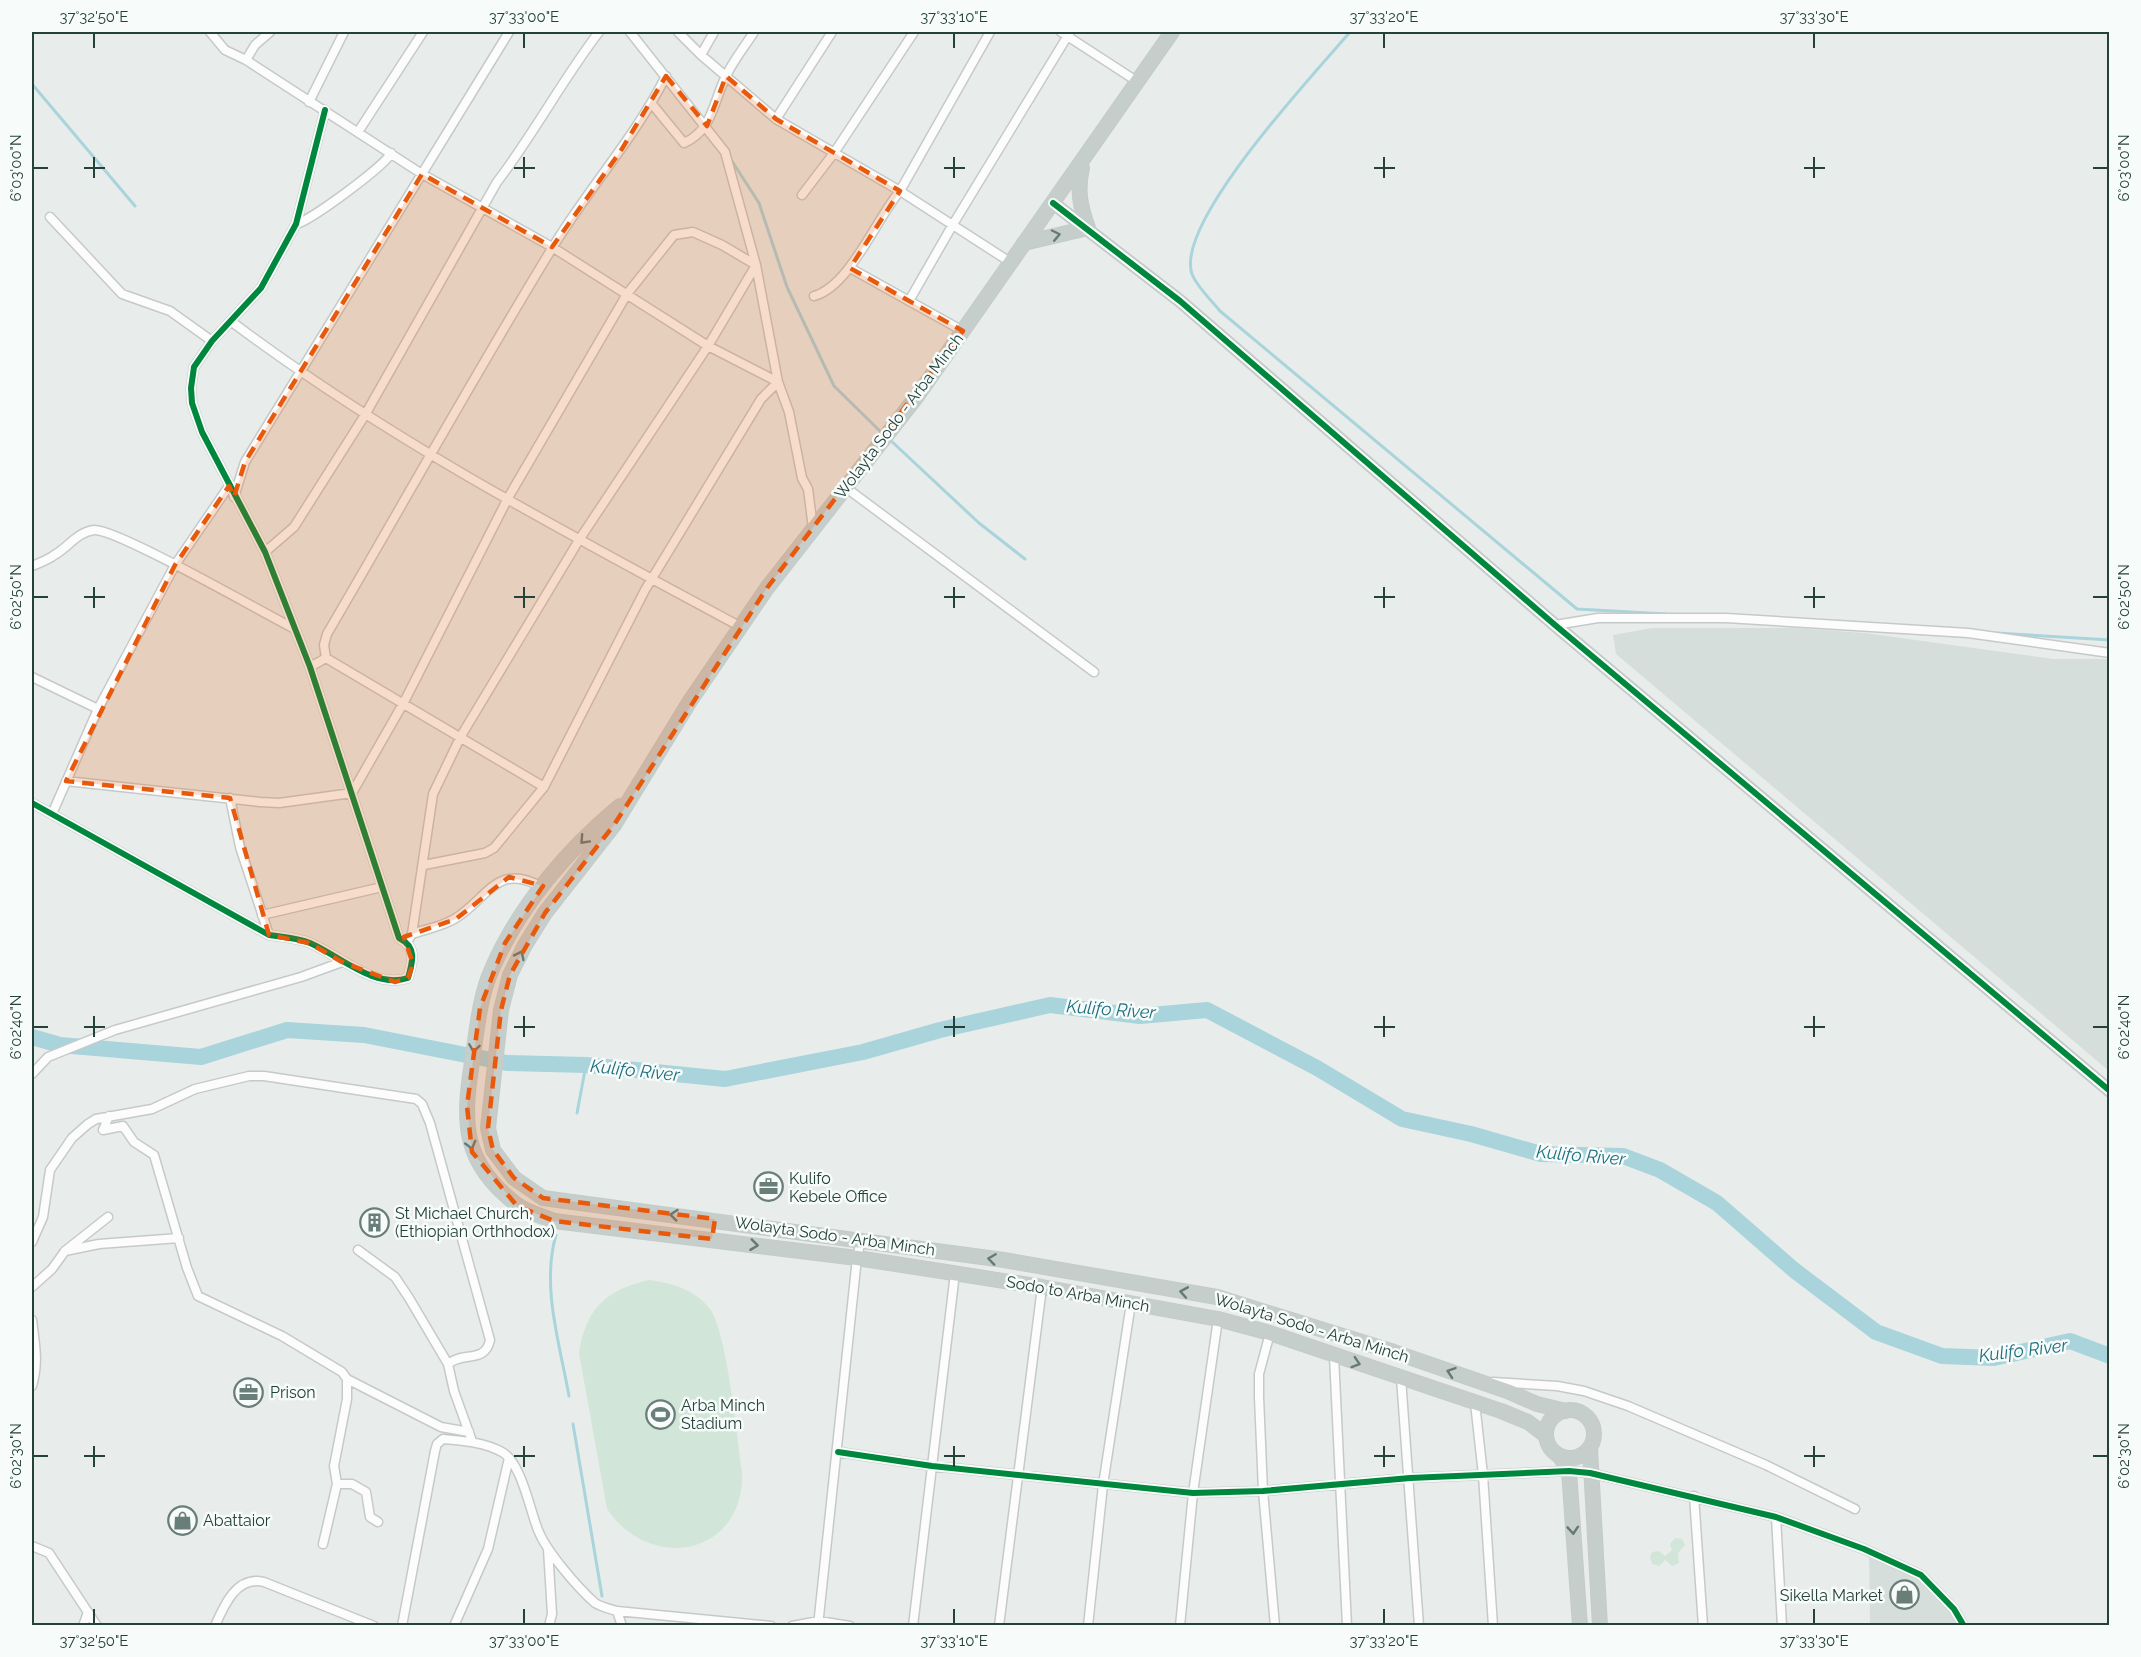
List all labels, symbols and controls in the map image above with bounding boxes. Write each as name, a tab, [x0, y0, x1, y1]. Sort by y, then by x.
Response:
text: 37°32'50"E	[60, 8, 129, 26]
text: 37°33'00"E	[489, 8, 559, 26]
text: 37°33'10"E	[920, 8, 988, 26]
text: 37°33'20"E	[1349, 8, 1419, 26]
text: 37°33'30"E	[1779, 8, 1849, 26]
text: 6°03'00"N	[7, 135, 25, 202]
text: 6°03'00"N	[2115, 135, 2133, 202]
one-way arrow	[1050, 229, 1060, 242]
street label: Wolayta Sodo - Arba Minch	[831, 330, 967, 502]
text: 6°02'50"N	[7, 564, 25, 630]
text: 6°02'50"N	[2115, 564, 2133, 630]
one-way arrow	[580, 833, 591, 844]
one-way arrow	[513, 951, 525, 962]
text: 6°02'40"N	[7, 995, 25, 1059]
water label: Kulifo River	[1066, 995, 1157, 1023]
text: 6°02'40"N	[2115, 995, 2133, 1059]
one-way arrow	[468, 1042, 481, 1052]
water label: Kulifo River	[589, 1055, 681, 1085]
one-way arrow	[464, 1139, 476, 1150]
water label: Kulifo River	[1535, 1141, 1627, 1169]
place label: Kulifo Kebele Office	[789, 1169, 887, 1206]
office icon: Kulifo Kebele Office	[752, 1171, 784, 1203]
place label: St Michael Church, (Ethiopian Orthhodox)	[395, 1204, 555, 1241]
building icon: St Michael Church, (Ethiopian Orthhodox)	[358, 1206, 390, 1238]
one-way arrow	[669, 1209, 679, 1222]
street label: Wolayta Sodo - Arba Minch	[734, 1213, 936, 1259]
one-way arrow	[750, 1238, 759, 1250]
one-way arrow	[987, 1253, 997, 1265]
street label: Sodo to Arba Minch	[1005, 1272, 1151, 1316]
one-way arrow	[1179, 1286, 1189, 1298]
street label: Wolayta Sodo - Arba Minch	[1213, 1289, 1411, 1367]
water label: Kulifo River	[1977, 1334, 2070, 1366]
one-way arrow	[1350, 1356, 1361, 1368]
one-way arrow	[1446, 1366, 1457, 1379]
office icon: Prison	[233, 1376, 265, 1408]
place label: Prison	[270, 1383, 316, 1402]
place label: Arba Minch Stadium	[681, 1396, 765, 1433]
sports icon: Arba Minch Stadium	[644, 1398, 676, 1430]
text: 6°02'30"N	[7, 1423, 25, 1489]
text: 6°02'30"N	[2115, 1423, 2133, 1489]
shop icon: Abattaior	[166, 1504, 198, 1536]
place label: Abattaior	[203, 1511, 271, 1530]
one-way arrow	[1566, 1525, 1579, 1534]
shop icon: Sikella Market	[1888, 1579, 1920, 1611]
place label: Sikella Market	[1780, 1586, 1884, 1605]
text: 37°32'50"E	[60, 1632, 129, 1650]
text: 37°33'00"E	[489, 1632, 559, 1650]
text: 37°33'10"E	[920, 1632, 988, 1650]
text: 37°33'20"E	[1349, 1632, 1419, 1650]
text: 37°33'30"E	[1779, 1632, 1849, 1650]

